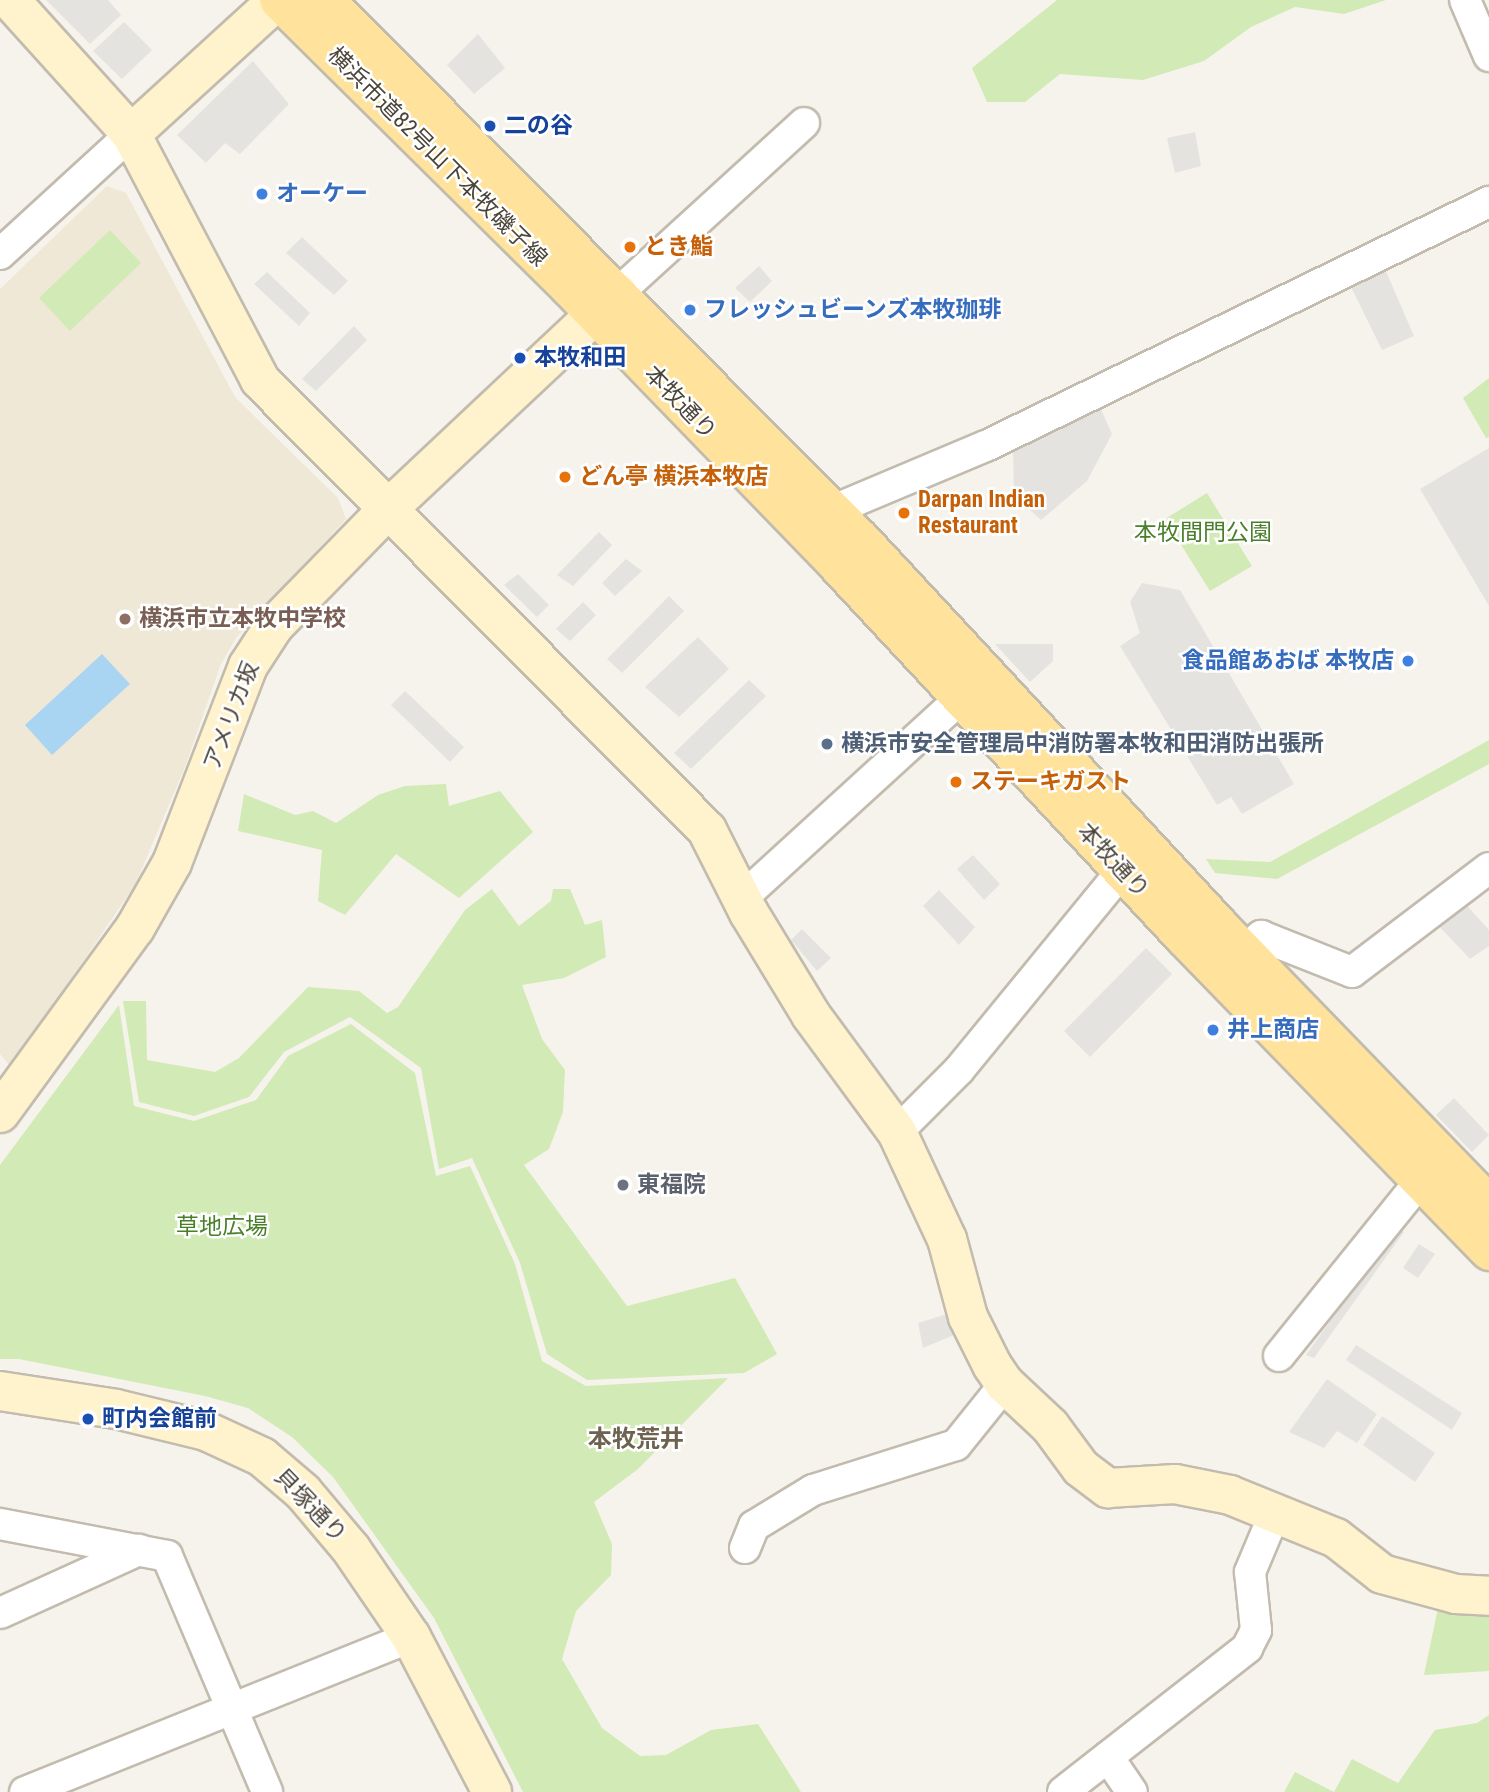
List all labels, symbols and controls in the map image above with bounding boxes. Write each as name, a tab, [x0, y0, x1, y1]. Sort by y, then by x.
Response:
street label: 横浜市道82号山下本牧磯子線	[322, 42, 552, 272]
place label: 二の谷	[504, 112, 573, 140]
marker: 二の谷	[482, 118, 498, 134]
place label: オーケー	[276, 180, 368, 208]
marker: オーケー	[254, 186, 270, 202]
place label: とき鮨	[644, 233, 713, 261]
marker: とき鮨	[622, 239, 638, 255]
place label: フレッシュビーンズ本牧珈琲	[704, 296, 1003, 324]
marker: フレッシュビーンズ本牧珈琲	[682, 302, 698, 318]
place label: 本牧和田	[534, 344, 626, 372]
marker: 本牧和田	[512, 350, 528, 366]
street label: 本牧通り	[638, 360, 722, 446]
place label: どん亭 横浜本牧店	[579, 463, 768, 491]
marker: どん亭 横浜本牧店	[557, 469, 573, 485]
place label: Darpan Indian Restaurant	[918, 486, 1045, 540]
marker: Darpan Indian Restaurant	[896, 505, 912, 521]
park label: 本牧間門公園	[1134, 519, 1272, 547]
place label: 横浜市立本牧中学校	[139, 605, 346, 633]
marker: 横浜市立本牧中学校	[117, 611, 133, 627]
place label: 食品館あおば 本牧店	[1182, 647, 1394, 675]
marker: 食品館あおば 本牧店	[1400, 653, 1416, 669]
street label: アメリカ坂	[199, 657, 265, 775]
place label: 横浜市安全管理局中消防署本牧和田消防出張所	[841, 730, 1324, 758]
marker: 横浜市安全管理局中消防署本牧和田消防出張所	[819, 736, 835, 752]
place label: ステーキガスト	[970, 768, 1131, 796]
marker: ステーキガスト	[948, 774, 964, 790]
street label: 本牧通り	[1072, 818, 1154, 904]
place label: 井上商店	[1227, 1016, 1319, 1044]
marker: 井上商店	[1205, 1022, 1221, 1038]
place label: 東福院	[637, 1171, 706, 1199]
marker: 東福院	[615, 1177, 631, 1193]
park label: 草地広場	[176, 1213, 268, 1241]
place label: 町内会館前	[102, 1405, 217, 1433]
marker: 町内会館前	[80, 1411, 96, 1427]
district label: 本牧荒井	[588, 1426, 684, 1454]
street label: 貝塚通り	[268, 1463, 352, 1549]

